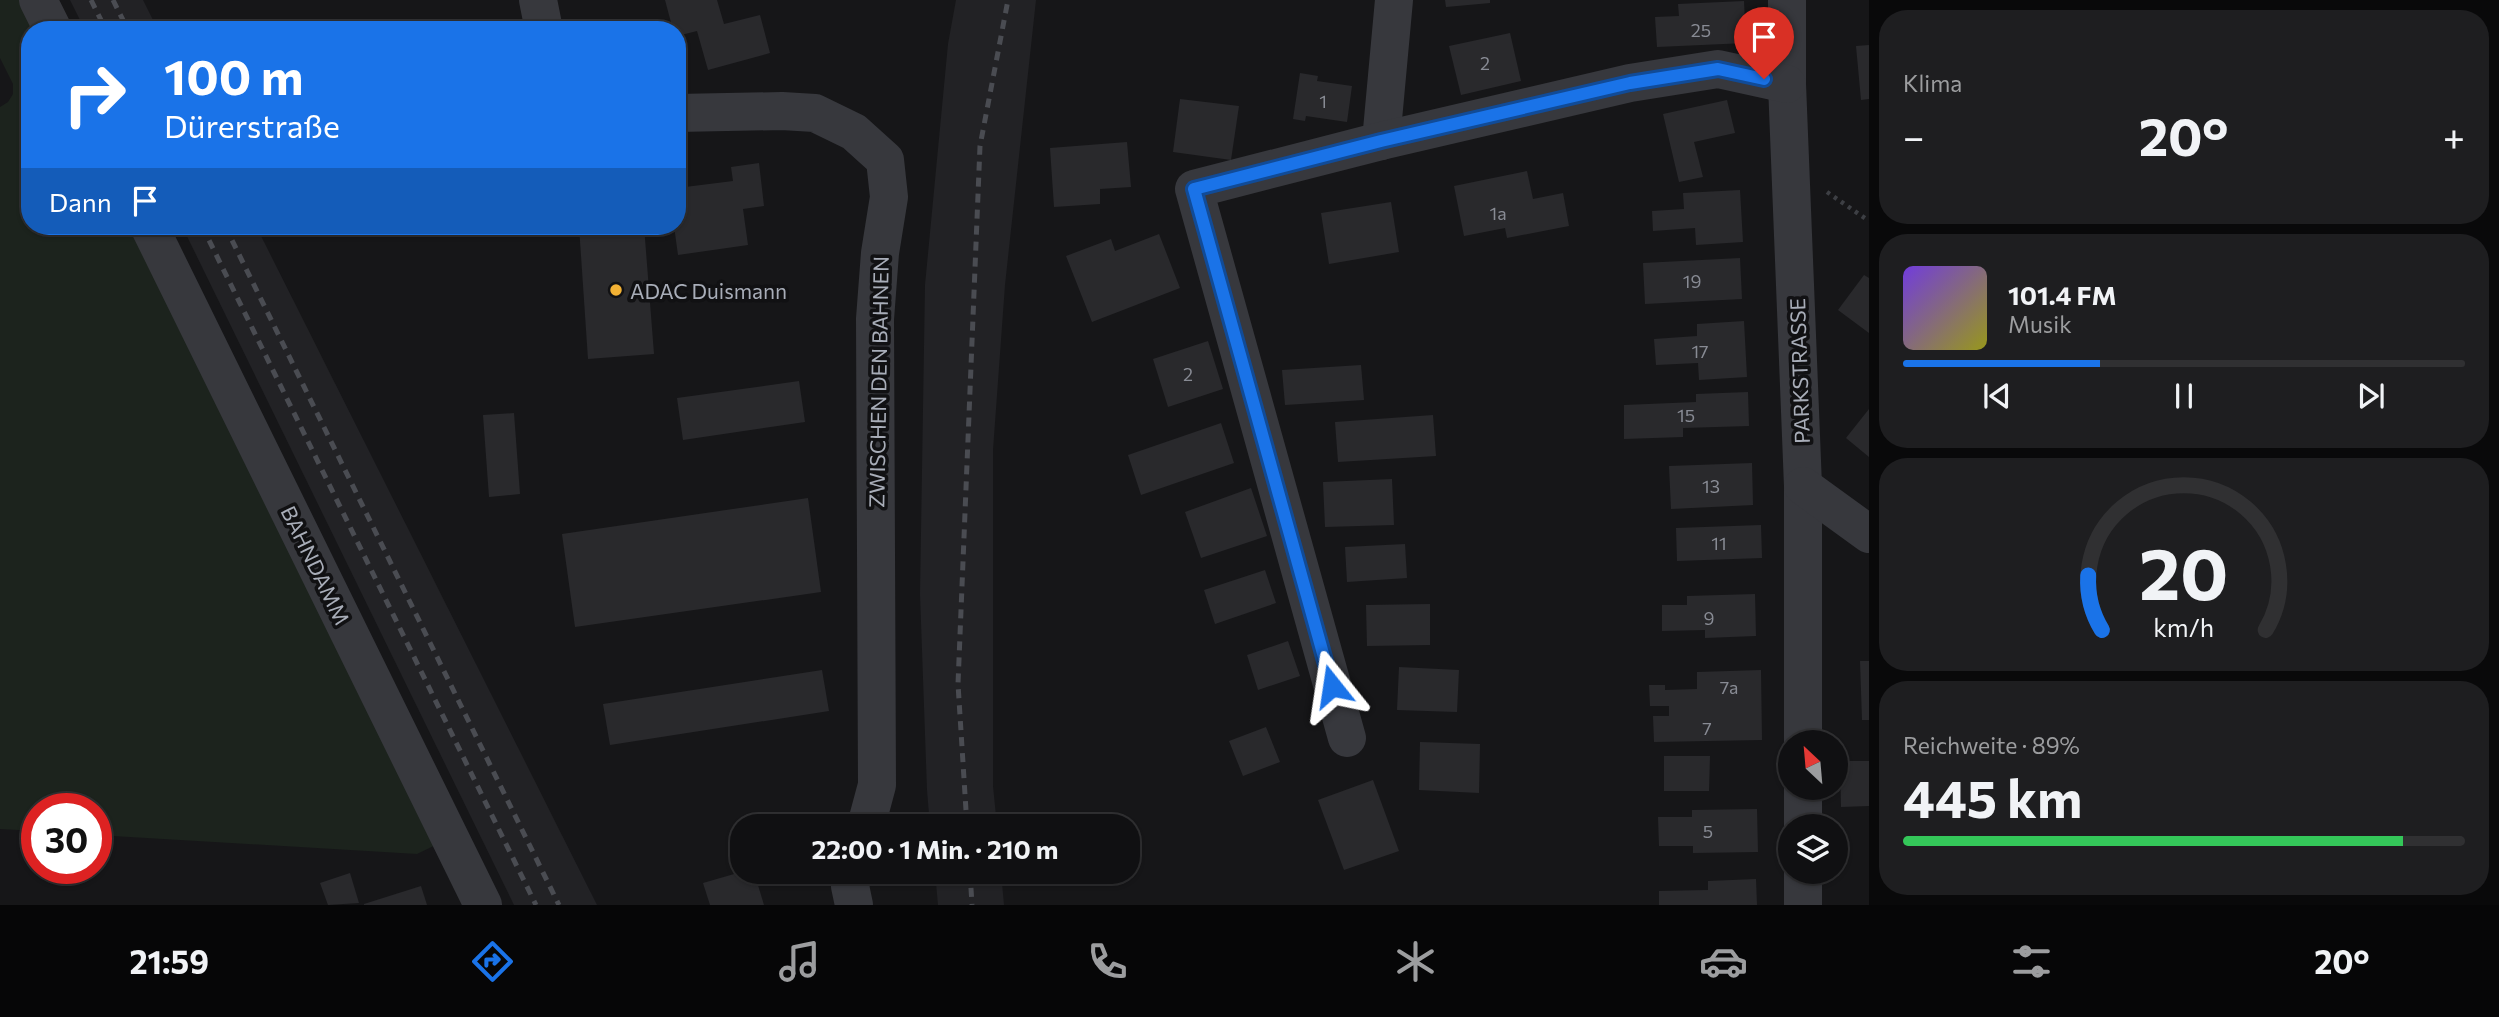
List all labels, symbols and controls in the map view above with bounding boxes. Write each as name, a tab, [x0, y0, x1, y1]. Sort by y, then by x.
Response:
pin	[1734, 7, 1794, 79]
icon: arrive	[1745, 18, 1783, 56]
house number: 25	[1691, 19, 1711, 41]
text: 100 m	[164, 45, 303, 105]
icon: right	[49, 49, 140, 140]
house number: 2	[1480, 52, 1490, 74]
text: Klima	[1903, 69, 1962, 97]
house number: 1	[1319, 90, 1327, 112]
text: 20°	[2139, 103, 2229, 167]
text: Dürerstraße	[164, 105, 340, 145]
text: −	[1903, 112, 1925, 159]
text: +	[2443, 112, 2465, 159]
icon: arrive	[126, 182, 164, 220]
text: Dann	[49, 186, 112, 217]
house number: 1a	[1489, 202, 1507, 224]
street label: ZWISCHEN DEN BAHNEN	[863, 256, 893, 508]
house number: 19	[1683, 270, 1701, 292]
place label: ADAC Duismann	[630, 278, 787, 303]
text: 101.4 FM	[2008, 279, 2116, 310]
marker: ADAC Duismann	[608, 282, 624, 298]
street label: PARKSTRASSE	[1784, 298, 1814, 444]
text: Musik	[2008, 310, 2072, 338]
house number: 17	[1691, 340, 1709, 362]
house number: 2	[1183, 363, 1193, 385]
icon: previous	[1978, 377, 2016, 415]
icon: pause	[2165, 377, 2203, 415]
icon: next	[2352, 377, 2390, 415]
house number: 15	[1677, 404, 1695, 426]
house number: 13	[1702, 475, 1720, 497]
street label: BAHNDAMM	[276, 501, 356, 629]
text: 20	[2139, 527, 2229, 616]
house number: 11	[1711, 532, 1727, 554]
house number: 9	[1704, 607, 1714, 629]
text: km/h	[2154, 612, 2214, 642]
position arrow	[1295, 649, 1369, 723]
house number: 7a	[1720, 676, 1738, 698]
house number: 7	[1702, 717, 1712, 739]
north arrow	[1778, 730, 1848, 800]
map controls	[1778, 730, 1848, 884]
text: Reichweite · 89%	[1903, 731, 2080, 759]
text: 445 km	[1903, 765, 2082, 829]
speed limit sign: 30	[21, 793, 112, 884]
button: layers	[1778, 814, 1848, 884]
house number: 5	[1703, 820, 1713, 842]
text: 22:00 · 1 Min. · 210 m	[811, 833, 1059, 864]
icon: directions	[468, 937, 517, 986]
icon: music	[775, 937, 824, 986]
icon: phone	[1083, 937, 1132, 986]
icon: climate	[1391, 937, 1440, 986]
icon: car	[1699, 937, 1748, 986]
icon: filters	[2007, 937, 2056, 986]
text: 21:59	[129, 941, 209, 981]
text: 20°	[2314, 941, 2370, 981]

